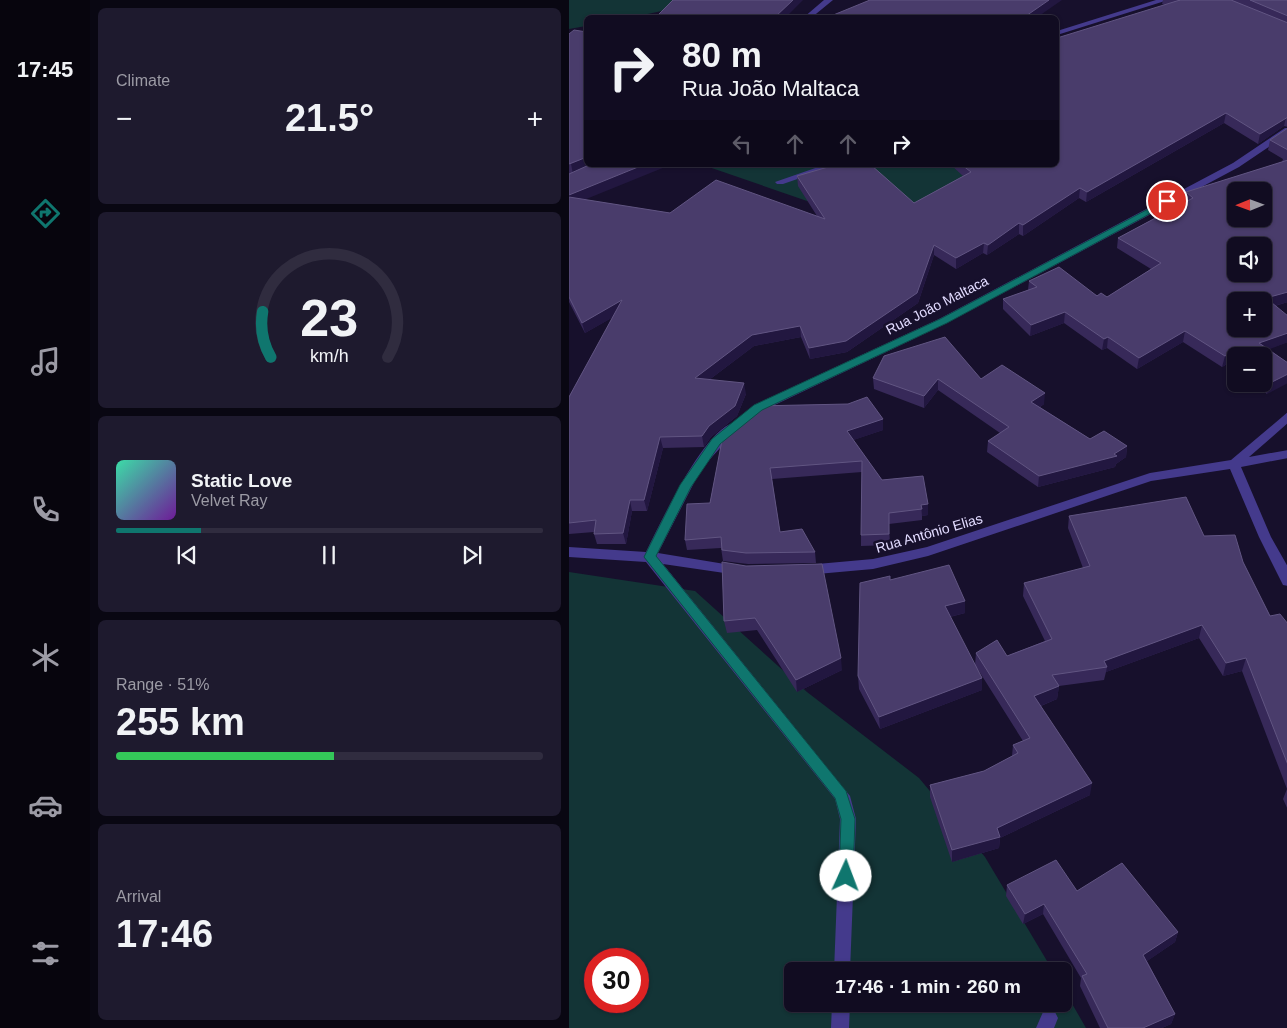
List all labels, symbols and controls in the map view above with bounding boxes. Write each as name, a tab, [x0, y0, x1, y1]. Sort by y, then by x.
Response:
icon: right	[599, 35, 664, 100]
text: 80 m	[682, 35, 762, 74]
text: 17:45	[17, 57, 73, 82]
text: Climate	[116, 72, 170, 89]
text: Rua João Maltaca	[682, 76, 859, 101]
text: 21.5°	[285, 97, 374, 139]
text: −	[116, 103, 132, 134]
text: +	[527, 103, 543, 134]
icon: left	[728, 130, 756, 158]
icon: ahead	[781, 130, 809, 158]
icon: ahead	[834, 130, 862, 158]
icon: right	[887, 130, 915, 158]
pin	[1146, 180, 1188, 222]
north arrow	[1227, 182, 1271, 228]
map controls	[1227, 182, 1272, 392]
icon: arrive	[1153, 187, 1181, 215]
icon: directions	[28, 196, 63, 231]
button: sound	[1227, 237, 1272, 282]
street label: Rua João Maltaca	[883, 272, 991, 338]
text: 23	[301, 289, 358, 347]
button: +	[1227, 292, 1272, 337]
icon: music	[28, 344, 63, 379]
text: km/h	[310, 346, 349, 366]
button: −	[1227, 347, 1272, 392]
text: Static Love	[191, 470, 292, 491]
icon: phone	[28, 492, 63, 527]
text: Velvet Ray	[191, 492, 267, 509]
street label: Rua Antônio Elias	[874, 510, 984, 556]
icon: previous	[173, 541, 201, 569]
icon: pause	[315, 541, 343, 569]
icon: next	[458, 541, 486, 569]
icon: climate	[28, 640, 63, 675]
text: Range · 51%	[116, 676, 209, 693]
text: 255 km	[116, 701, 245, 743]
icon: car	[28, 788, 63, 823]
position arrow	[819, 849, 871, 901]
text: Arrival	[116, 888, 161, 905]
text: 17:46	[116, 913, 213, 955]
icon: filters	[28, 936, 63, 971]
speed limit sign: 30	[584, 948, 649, 1013]
text: 17:46 · 1 min · 260 m	[835, 976, 1021, 997]

